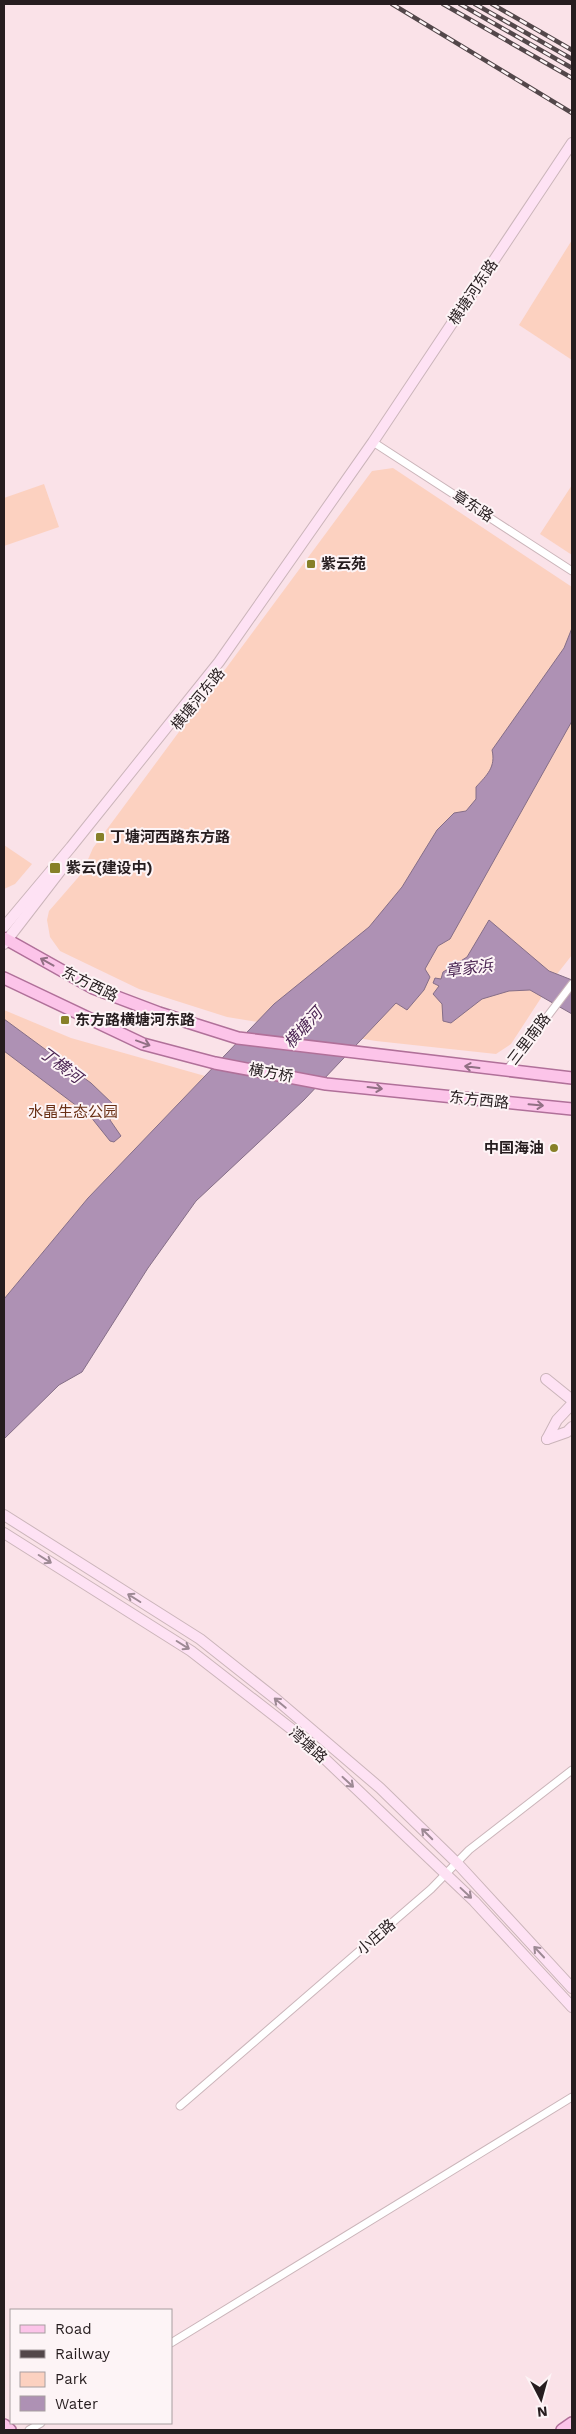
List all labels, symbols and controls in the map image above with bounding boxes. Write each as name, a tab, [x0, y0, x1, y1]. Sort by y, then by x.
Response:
street label: 横塘河东路	[445, 256, 501, 328]
street label: 章东路	[449, 486, 497, 526]
place label: 紫云苑	[321, 555, 366, 573]
marker: 紫云苑	[305, 558, 317, 570]
street label: 横塘河东路	[167, 664, 229, 734]
place label: 丁塘河西路东方路	[110, 828, 230, 846]
marker: 丁塘河西路东方路	[94, 831, 106, 843]
place label: 紫云(建设中)	[66, 859, 153, 877]
marker: 紫云(建设中)	[48, 861, 62, 875]
water label: 章家浜	[444, 955, 496, 980]
one-way arrow	[40, 957, 55, 967]
street label: 东方西路	[59, 963, 121, 1005]
water label: 横塘河	[280, 1002, 328, 1052]
street label: 三里南路	[504, 1010, 554, 1068]
place label: 东方路横塘河东路	[75, 1011, 195, 1029]
marker: 东方路横塘河东路	[59, 1014, 71, 1026]
one-way arrow	[135, 1039, 150, 1048]
water label: 丁横河	[36, 1043, 88, 1089]
street label: 横方桥	[247, 1060, 295, 1086]
one-way arrow	[464, 1062, 480, 1072]
one-way arrow	[367, 1083, 383, 1093]
street label: 东方西路	[448, 1088, 510, 1112]
one-way arrow	[528, 1101, 544, 1110]
park label: 水晶生态公园	[28, 1103, 118, 1121]
place label: 中国海油	[484, 1139, 544, 1157]
marker: 中国海油	[548, 1142, 560, 1154]
one-way arrow	[38, 1554, 52, 1564]
one-way arrow	[128, 1592, 142, 1602]
one-way arrow	[175, 1641, 189, 1651]
one-way arrow	[274, 1697, 287, 1708]
street label: 湾塘路	[285, 1723, 331, 1767]
one-way arrow	[342, 1776, 355, 1788]
one-way arrow	[421, 1828, 433, 1841]
one-way arrow	[460, 1887, 473, 1899]
street label: 小庄路	[353, 1915, 399, 1959]
one-way arrow	[533, 1946, 545, 1959]
legend	[10, 2309, 172, 2424]
text: Road	[55, 2320, 92, 2338]
text: Railway	[55, 2345, 110, 2363]
text: Park	[55, 2370, 88, 2388]
north arrow	[516, 2374, 566, 2424]
text: Water	[55, 2395, 98, 2413]
text: N	[536, 2403, 548, 2420]

